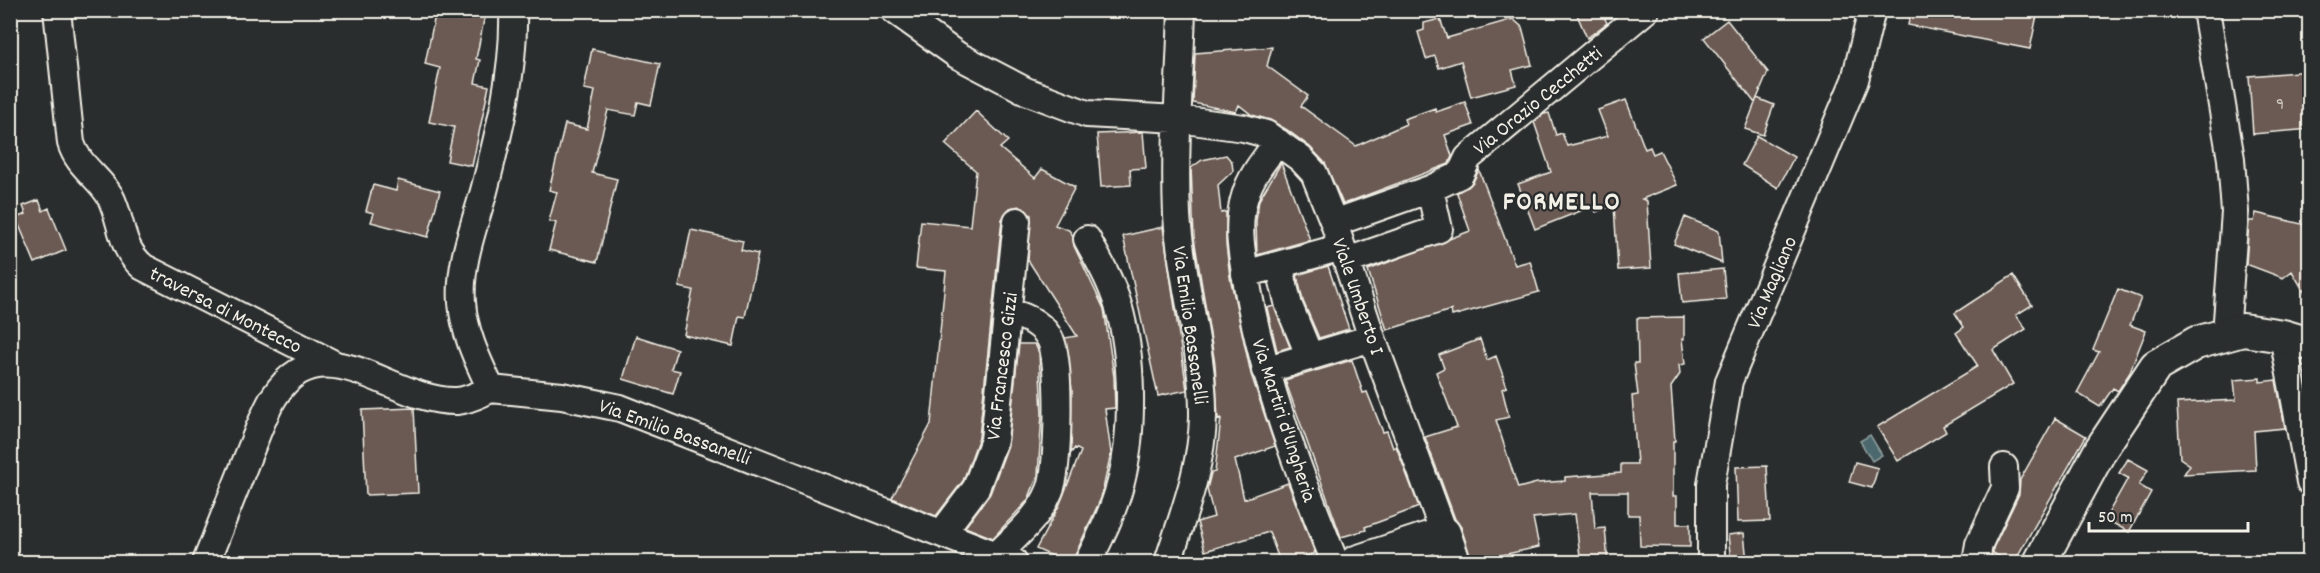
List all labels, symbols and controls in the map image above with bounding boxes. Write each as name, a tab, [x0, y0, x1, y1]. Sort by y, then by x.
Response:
street label: Via Orazio Cecchetti	[1468, 41, 1610, 164]
house number: 9	[2276, 93, 2284, 118]
district label: FORMELLO	[1503, 184, 1621, 223]
street label: Via Magliano	[1741, 232, 1807, 334]
street label: Viale Umberto I	[1322, 234, 1390, 360]
street label: Via Emilio Bassanelli	[1162, 244, 1214, 407]
street label: traversa di Montecco	[143, 260, 306, 363]
street label: Via Francesco Gizzi	[980, 291, 1028, 442]
street label: Via Martiri d'Ungheria	[1242, 335, 1323, 507]
street label: Via Emilio Bassanelli	[594, 392, 754, 475]
scale bar	[2089, 495, 2248, 533]
text: 50 m	[2098, 506, 2133, 531]

